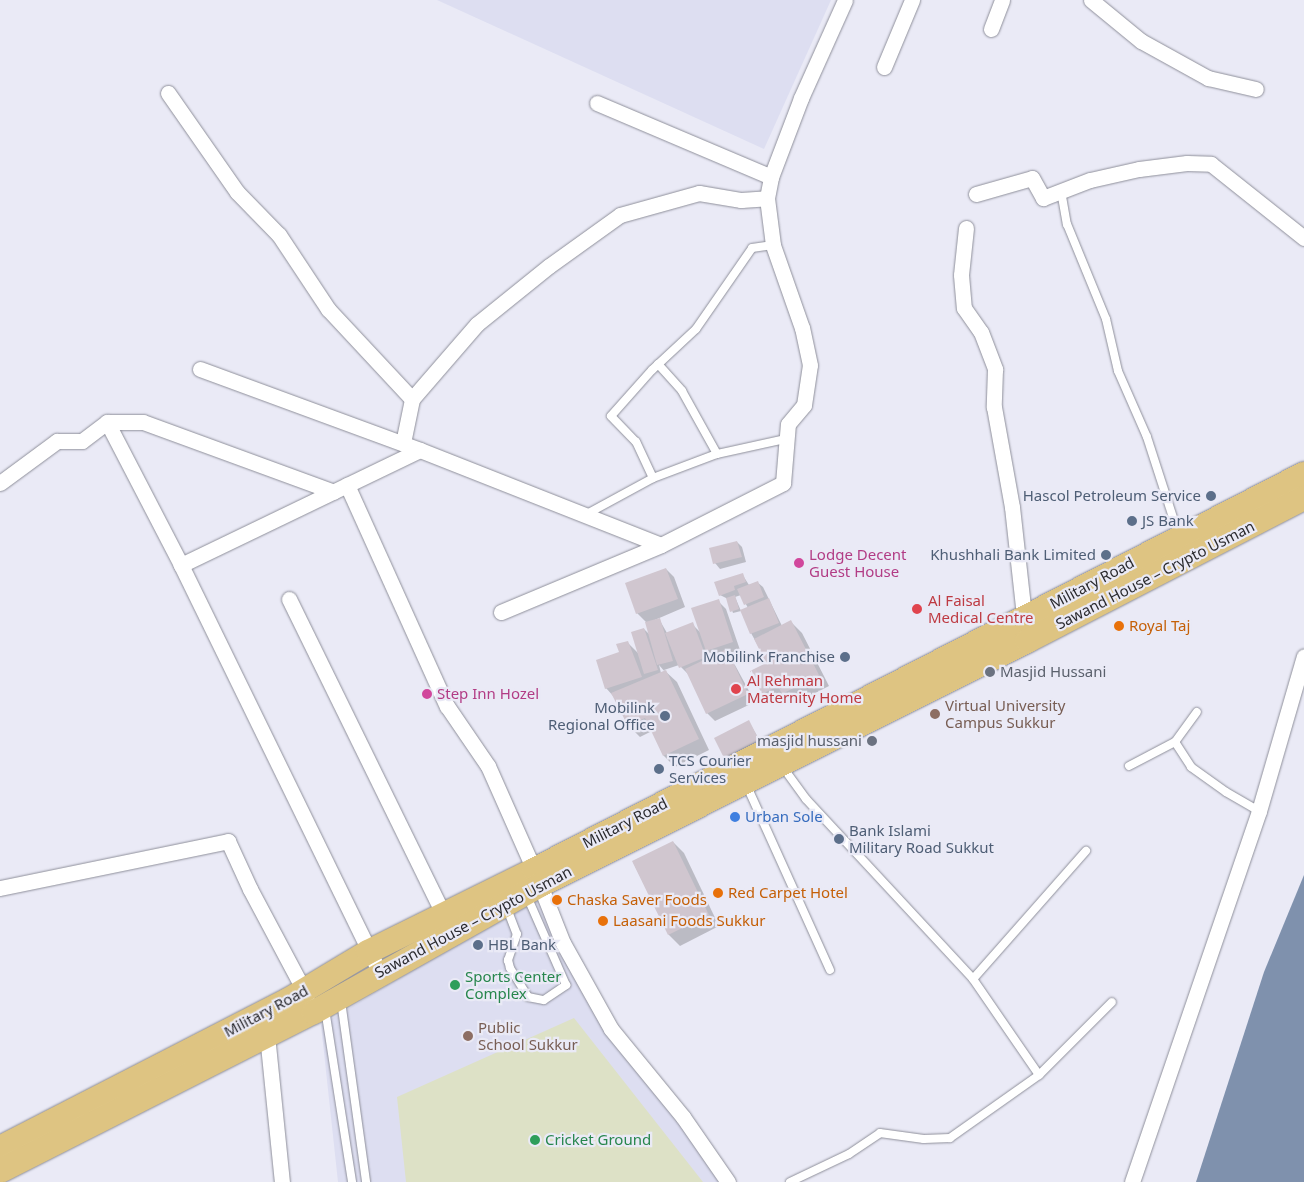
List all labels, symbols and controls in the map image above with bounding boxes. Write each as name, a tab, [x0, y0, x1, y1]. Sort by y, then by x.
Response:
place label: Hascol Petroleum Service	[1023, 487, 1201, 505]
marker: Hascol Petroleum Service	[1205, 490, 1217, 502]
place label: JS Bank	[1142, 512, 1194, 530]
marker: JS Bank	[1126, 515, 1138, 527]
street label: Sawand House – Crypto Usman	[1053, 517, 1257, 633]
place label: Lodge Decent Guest House	[809, 545, 906, 580]
place label: Khushhali Bank Limited	[930, 546, 1096, 564]
marker: Khushhali Bank Limited	[1100, 549, 1112, 561]
street label: Military Road	[1047, 553, 1137, 613]
marker: Lodge Decent Guest House	[793, 557, 805, 569]
place label: Al Faisal Medical Centre	[928, 591, 1034, 626]
marker: Al Faisal Medical Centre	[910, 602, 924, 616]
place label: Royal Taj	[1129, 617, 1190, 635]
marker: Royal Taj	[1113, 620, 1125, 632]
place label: Mobilink Franchise	[703, 648, 835, 666]
marker: Mobilink Franchise	[839, 651, 851, 663]
place label: Masjid Hussani	[1000, 663, 1106, 681]
marker: Masjid Hussani	[984, 666, 996, 678]
place label: Al Rehman Maternity Home	[747, 671, 862, 706]
marker: Al Rehman Maternity Home	[729, 682, 743, 696]
place label: Step Inn Hozel	[437, 685, 539, 703]
marker: Step Inn Hozel	[421, 688, 433, 700]
place label: Virtual University Campus Sukkur	[945, 696, 1065, 731]
place label: Mobilink Regional Office	[548, 698, 655, 733]
marker: Virtual University Campus Sukkur	[929, 708, 941, 720]
marker: Mobilink Regional Office	[659, 710, 671, 722]
place label: masjid hussani	[757, 732, 862, 750]
marker: masjid hussani	[866, 735, 878, 747]
place label: TCS Courier Services	[669, 751, 751, 786]
marker: TCS Courier Services	[653, 763, 665, 775]
street label: Military Road	[580, 794, 670, 852]
place label: Urban Sole	[745, 808, 823, 826]
marker: Urban Sole	[729, 811, 741, 823]
place label: Bank Islami Military Road Sukkut	[849, 821, 994, 856]
marker: Bank Islami Military Road Sukkut	[833, 833, 845, 845]
street label: Sawand House – Crypto Usman	[371, 862, 575, 982]
place label: Red Carpet Hotel	[728, 884, 848, 902]
marker: Red Carpet Hotel	[712, 887, 724, 899]
place label: Chaska Saver Foods	[567, 891, 707, 909]
marker: Chaska Saver Foods	[551, 894, 563, 906]
place label: Laasani Foods Sukkur	[613, 912, 766, 930]
marker: Laasani Foods Sukkur	[597, 915, 609, 927]
place label: HBL Bank	[488, 936, 556, 954]
marker: HBL Bank	[472, 939, 484, 951]
place label: Sports Center Complex	[465, 967, 562, 1002]
marker: Sports Center Complex	[449, 979, 461, 991]
street label: Military Road	[221, 981, 311, 1041]
place label: Public School Sukkur	[478, 1018, 578, 1053]
marker: Public School Sukkur	[462, 1030, 474, 1042]
place label: Cricket Ground	[545, 1131, 651, 1149]
marker: Cricket Ground	[529, 1134, 541, 1146]

